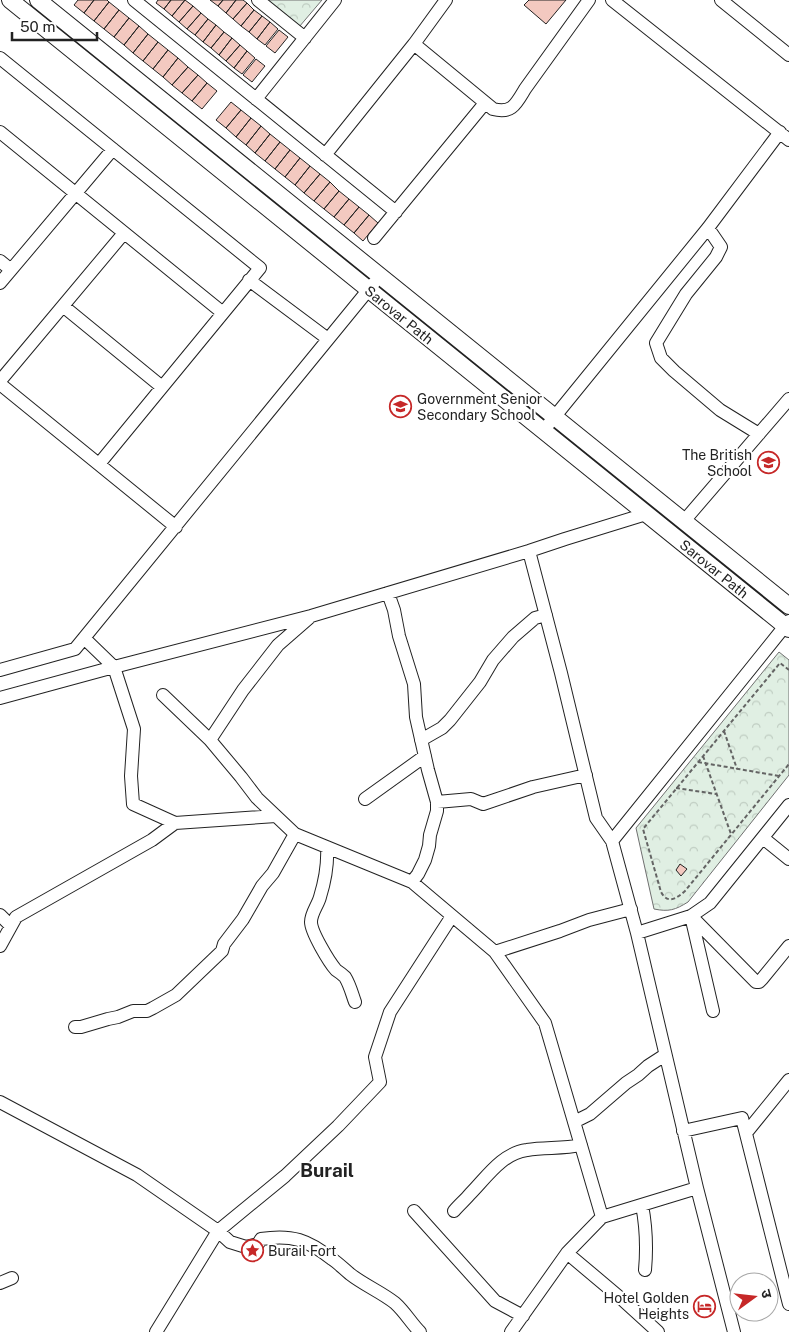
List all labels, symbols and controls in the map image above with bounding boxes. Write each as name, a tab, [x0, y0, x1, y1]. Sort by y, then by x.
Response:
scale bar	[12, 10, 98, 42]
text: 50 m	[20, 18, 55, 35]
street label: Sarovar Path	[362, 283, 436, 347]
place label: Government Senior Secondary School	[417, 391, 542, 423]
school or university icon: Government Senior Secondary School	[389, 395, 413, 419]
place label: The British School	[682, 447, 752, 479]
school or university icon: The British School	[756, 451, 780, 475]
street label: Sarovar Path	[677, 537, 751, 601]
district label: Burail	[300, 1159, 354, 1181]
place icon: Burail Fort	[240, 1239, 264, 1263]
place label: Burail Fort	[268, 1243, 337, 1259]
north arrow	[729, 1272, 779, 1322]
text: उ	[758, 1288, 776, 1300]
place label: Hotel Golden Heights	[604, 1290, 689, 1322]
hotel icon: Hotel Golden Heights	[693, 1294, 717, 1318]

